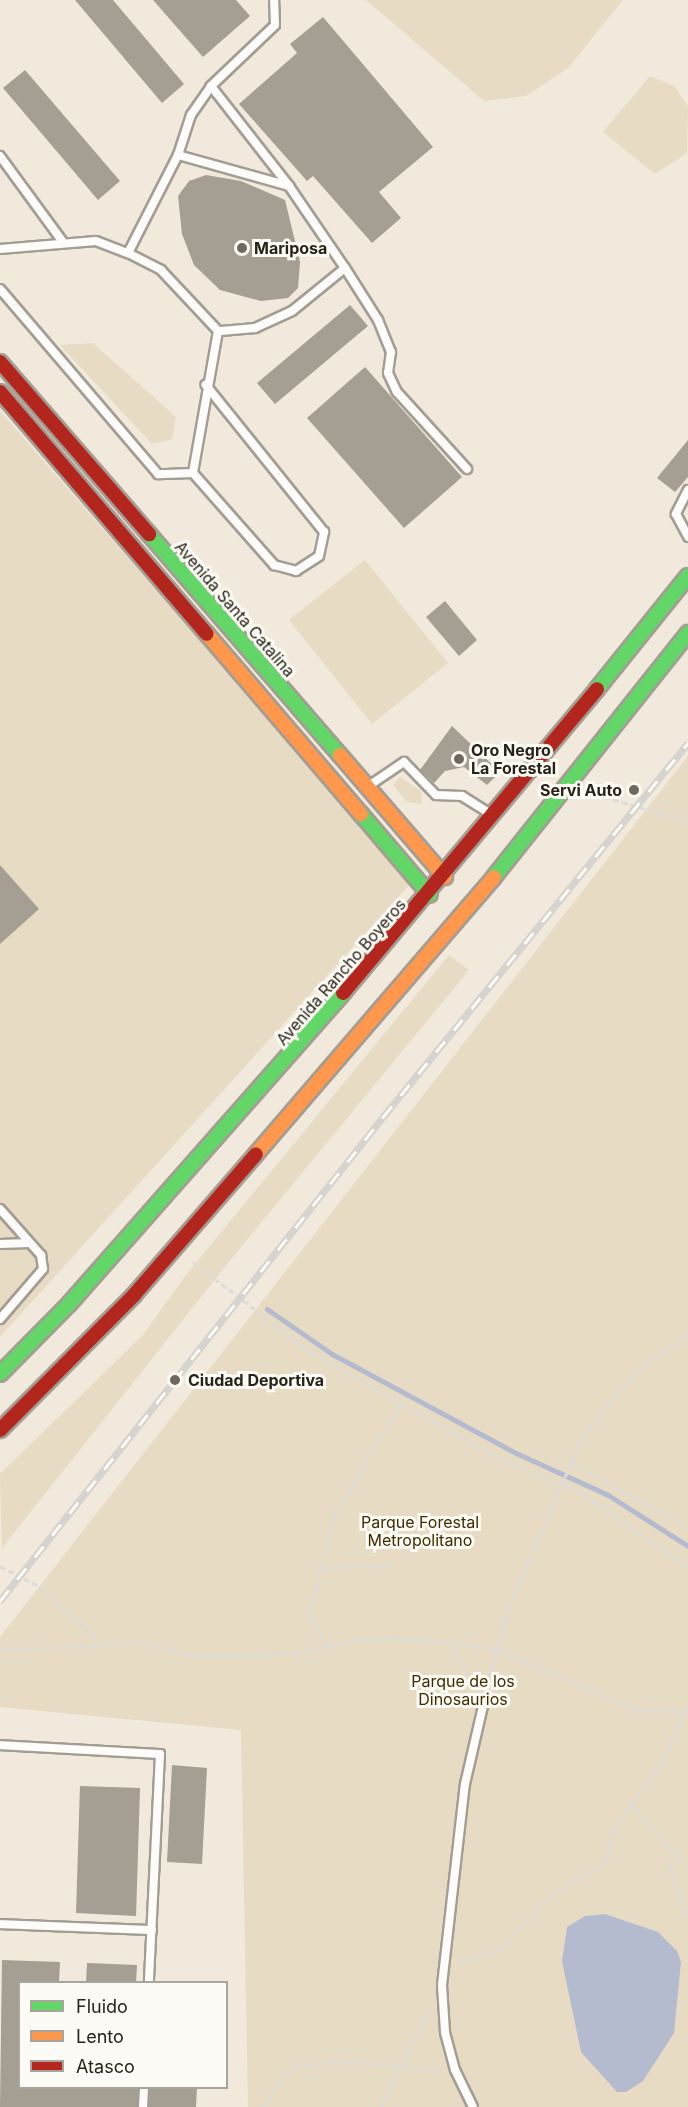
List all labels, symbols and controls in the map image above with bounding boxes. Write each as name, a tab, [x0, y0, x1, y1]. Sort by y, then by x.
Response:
place label: Mariposa	[254, 238, 327, 258]
marker: Mariposa	[235, 241, 249, 255]
street label: Avenida Santa Catalina	[171, 537, 299, 681]
place label: Oro Negro La Forestal	[471, 740, 556, 778]
marker: Oro Negro La Forestal	[452, 752, 466, 766]
place label: Servi Auto	[540, 780, 622, 800]
marker: Servi Auto	[627, 783, 641, 797]
street label: Avenida Rancho Boyeros	[272, 895, 410, 1049]
place label: Ciudad Deportiva	[188, 1370, 324, 1390]
marker: Ciudad Deportiva	[166, 1371, 184, 1389]
park label: Parque Forestal Metropolitano	[361, 1512, 479, 1550]
park label: Parque de los Dinosaurios	[411, 1671, 515, 1709]
legend	[18, 1981, 228, 2089]
text: Fluido	[76, 1996, 128, 2017]
text: Lento	[76, 2026, 124, 2047]
text: Atasco	[76, 2056, 135, 2077]

